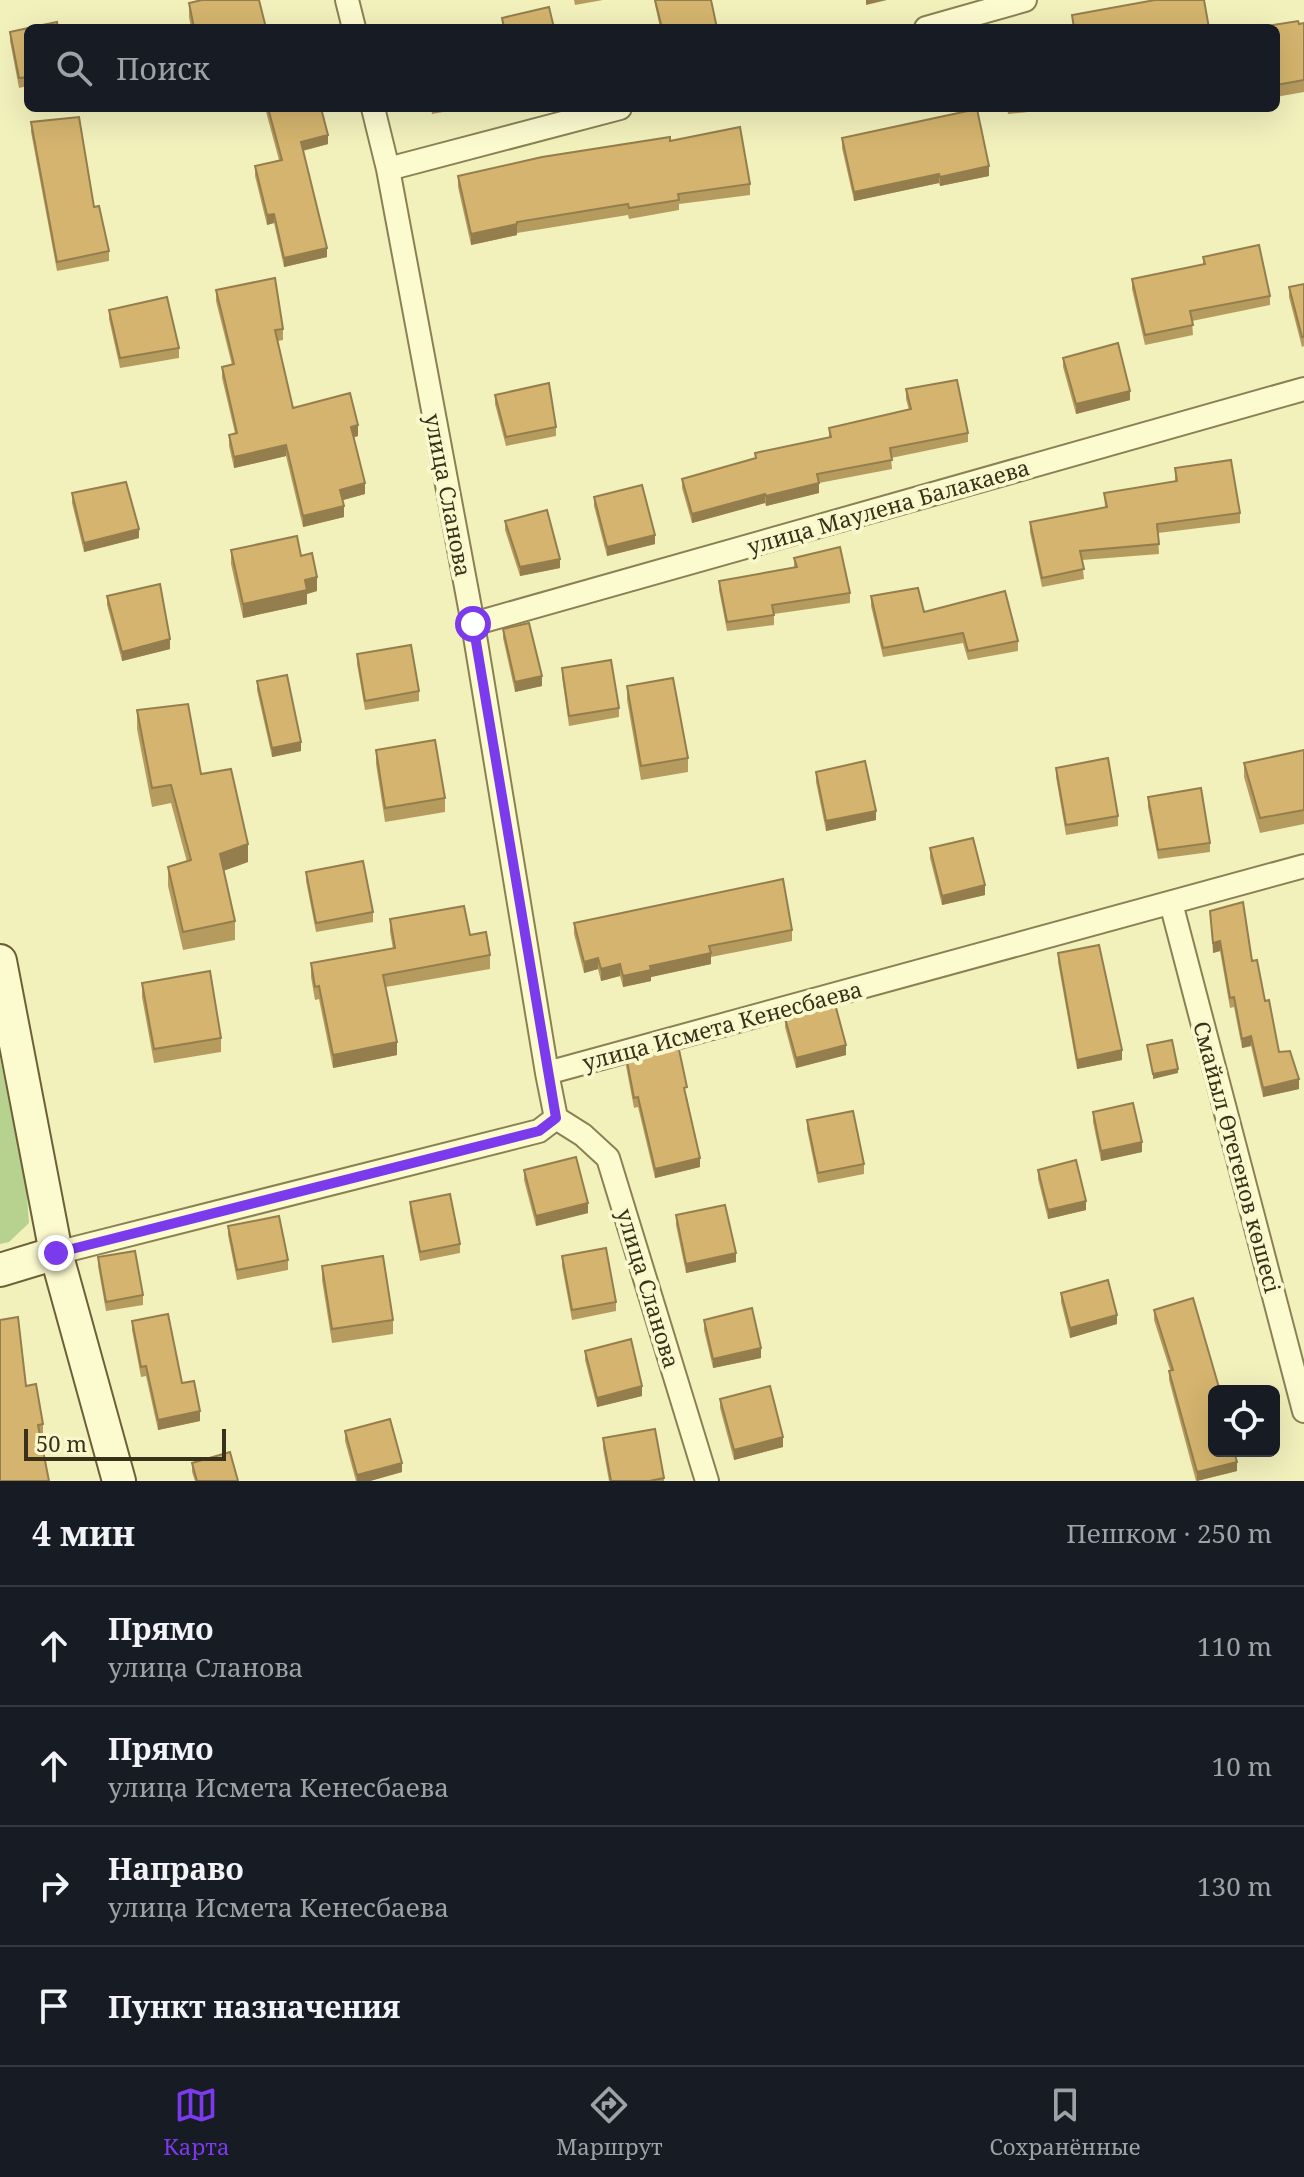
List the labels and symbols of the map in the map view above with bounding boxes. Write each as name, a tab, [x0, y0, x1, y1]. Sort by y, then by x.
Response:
street label: улица Сланова	[419, 411, 479, 579]
street label: улица Маулена Балакаева	[743, 451, 1033, 561]
route start	[455, 606, 491, 642]
street label: улица Исмета Кенесбаева	[579, 973, 865, 1077]
street label: Смайыл Өтегенов көшесі	[1187, 1018, 1289, 1296]
street label: улица Сланова	[610, 1205, 688, 1371]
route end	[38, 1235, 74, 1271]
scale bar	[24, 1425, 226, 1461]

